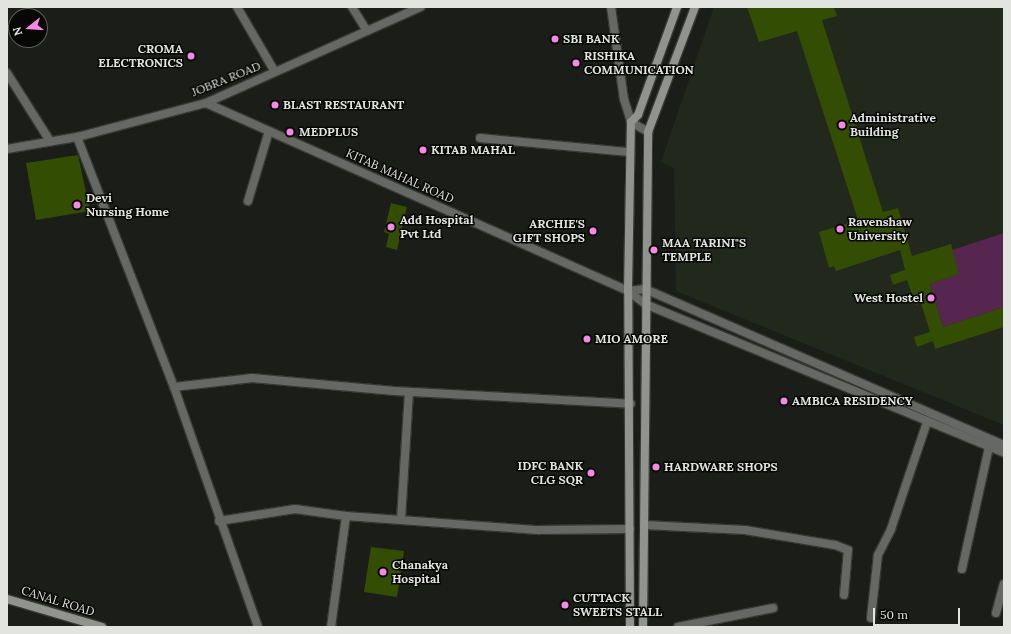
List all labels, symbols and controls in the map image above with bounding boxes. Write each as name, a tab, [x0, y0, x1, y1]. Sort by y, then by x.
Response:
north arrow	[8, 8, 48, 48]
text: N	[10, 25, 25, 37]
place label: SBI BANK	[563, 32, 619, 46]
marker: SBI BANK	[550, 34, 560, 44]
place label: CROMA ELECTRONICS	[98, 42, 183, 70]
place label: RISHIKA COMMUNICATION	[584, 49, 694, 77]
marker: CROMA ELECTRONICS	[186, 51, 196, 61]
marker: RISHIKA COMMUNICATION	[571, 58, 581, 68]
street label: JOBRA ROAD	[189, 59, 263, 99]
place label: BLAST RESTAURANT	[283, 98, 404, 112]
marker: BLAST RESTAURANT	[270, 100, 280, 110]
place label: Administrative Building	[850, 111, 936, 139]
marker: Administrative Building	[837, 120, 847, 130]
place label: MEDPLUS	[299, 125, 358, 139]
marker: MEDPLUS	[284, 126, 296, 138]
place label: KITAB MAHAL	[431, 143, 515, 157]
marker: KITAB MAHAL	[418, 145, 428, 155]
street label: KITAB MAHAL ROAD	[344, 146, 456, 206]
place label: Devi Nursing Home	[86, 191, 169, 219]
marker: Devi Nursing Home	[71, 199, 83, 211]
place label: Add Hospital Pvt Ltd	[400, 213, 473, 241]
place label: Ravenshaw University	[848, 215, 912, 243]
place label: ARCHIE'S GIFT SHOPS	[513, 217, 585, 245]
marker: Add Hospital Pvt Ltd	[385, 221, 397, 233]
marker: Ravenshaw University	[835, 224, 845, 234]
marker: ARCHIE'S GIFT SHOPS	[588, 226, 598, 236]
place label: MAA TARINI"S TEMPLE	[662, 236, 746, 264]
marker: MAA TARINI"S TEMPLE	[649, 245, 659, 255]
place label: West Hostel	[854, 291, 923, 305]
marker: West Hostel	[926, 293, 936, 303]
place label: MIO AMORE	[595, 332, 668, 346]
marker: MIO AMORE	[582, 334, 592, 344]
place label: AMBICA RESIDENCY	[792, 394, 913, 408]
marker: AMBICA RESIDENCY	[779, 396, 789, 406]
place label: IDFC BANK CLG SQR	[518, 459, 583, 487]
place label: HARDWARE SHOPS	[664, 460, 778, 474]
marker: HARDWARE SHOPS	[651, 462, 661, 472]
marker: IDFC BANK CLG SQR	[586, 468, 596, 478]
place label: Chanakya Hospital	[392, 558, 448, 586]
marker: Chanakya Hospital	[377, 566, 389, 578]
street label: CANAL ROAD	[20, 583, 96, 619]
place label: CUTTACK SWEETS STALL	[573, 591, 662, 619]
marker: CUTTACK SWEETS STALL	[560, 600, 570, 610]
scale bar	[875, 600, 962, 626]
text: 50 m	[880, 607, 908, 622]

